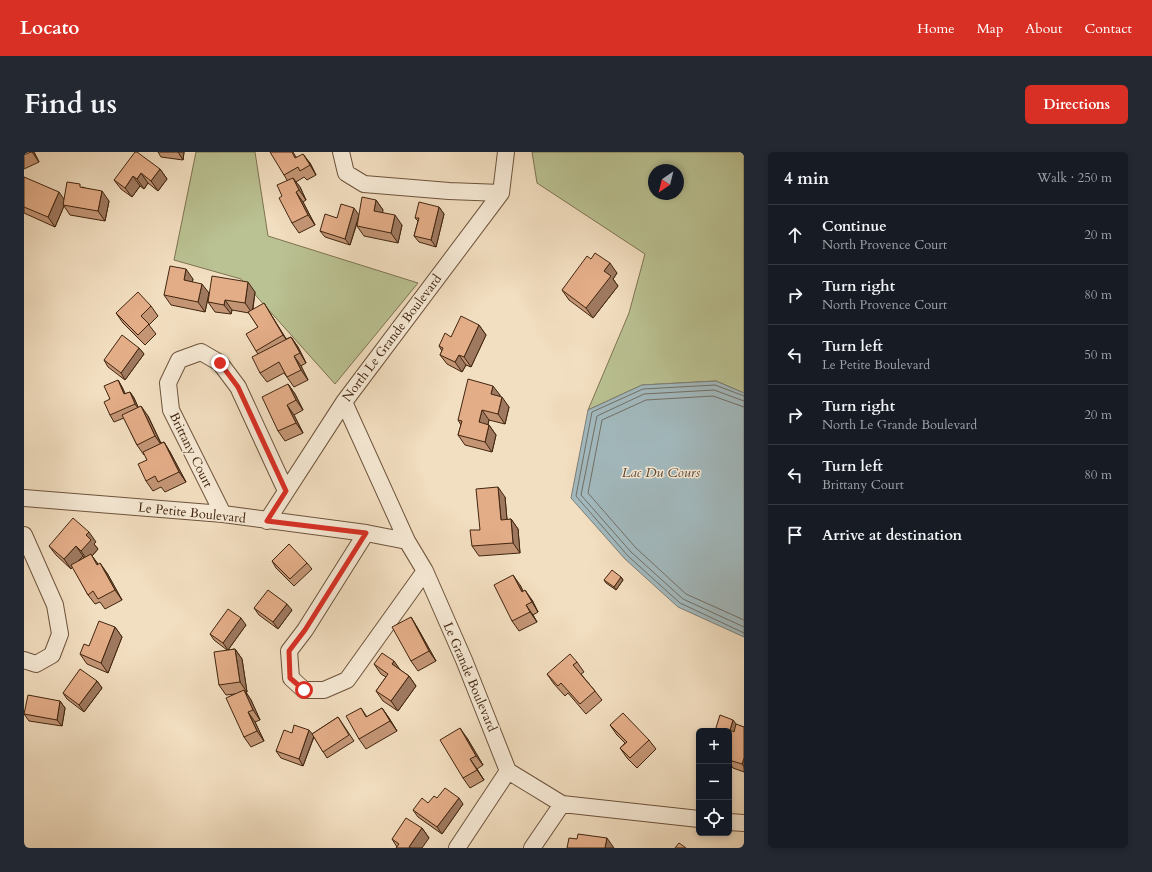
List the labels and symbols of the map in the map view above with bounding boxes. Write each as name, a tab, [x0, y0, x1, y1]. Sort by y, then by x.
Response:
north arrow	[648, 164, 684, 200]
street label: North Le Grande Boulevard	[338, 271, 446, 405]
route end	[211, 354, 229, 372]
street label: Brittany Court	[165, 409, 217, 491]
water label: Lac Du Cours	[622, 463, 701, 482]
street label: Le Petite Boulevard	[137, 498, 247, 528]
street label: Le Grande Boulevard	[439, 619, 501, 735]
route start	[295, 681, 313, 699]

